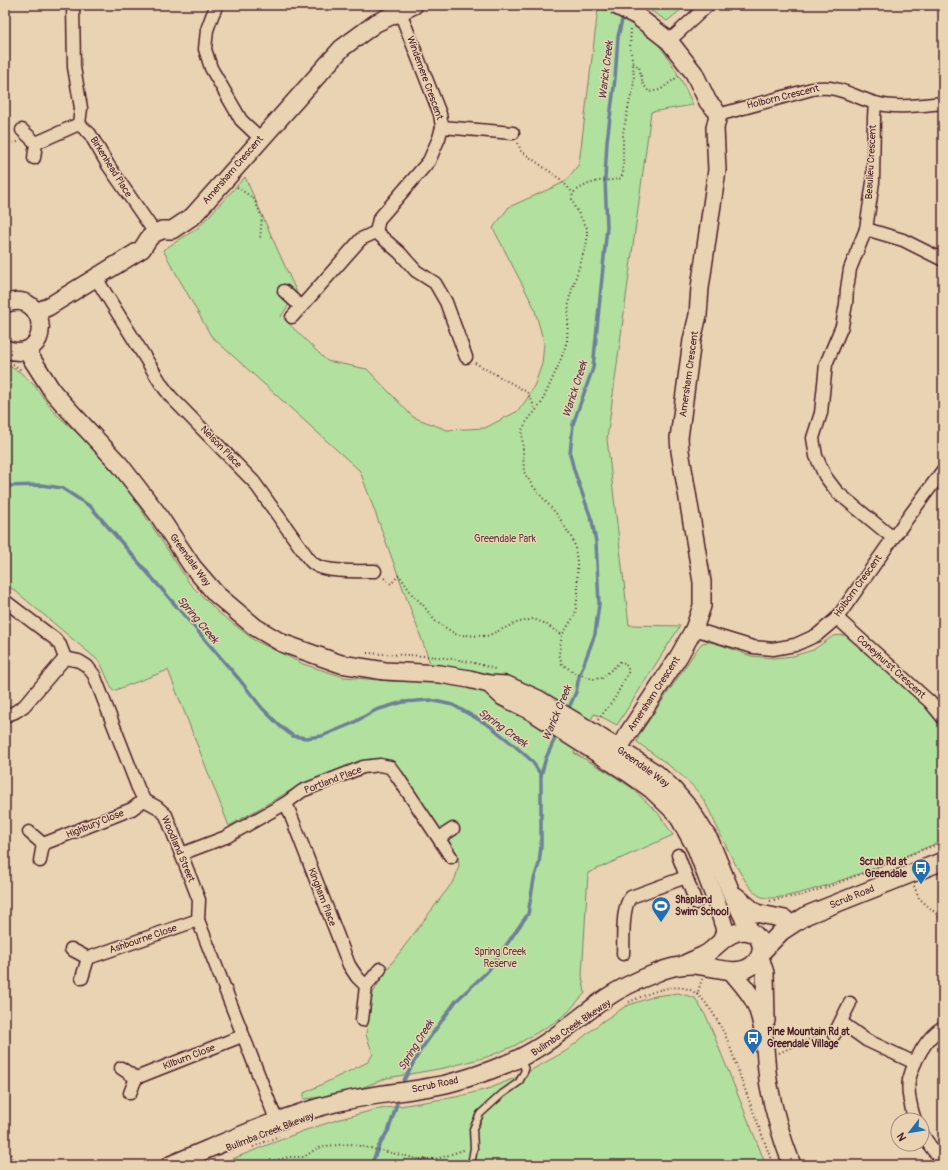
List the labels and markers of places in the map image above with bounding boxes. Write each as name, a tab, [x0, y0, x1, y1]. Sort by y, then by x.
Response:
place label: Scrub Rd at Greendale	[859, 856, 908, 880]
bus stop icon: Scrub Rd at Greendale	[910, 857, 932, 885]
place label: Shapland Swim School	[675, 894, 729, 918]
sports icon: Shapland Swim School	[650, 895, 672, 923]
place label: Pine Mountain Rd at Greendale Village	[767, 1026, 851, 1050]
bus stop icon: Pine Mountain Rd at Greendale Village	[742, 1027, 764, 1055]

